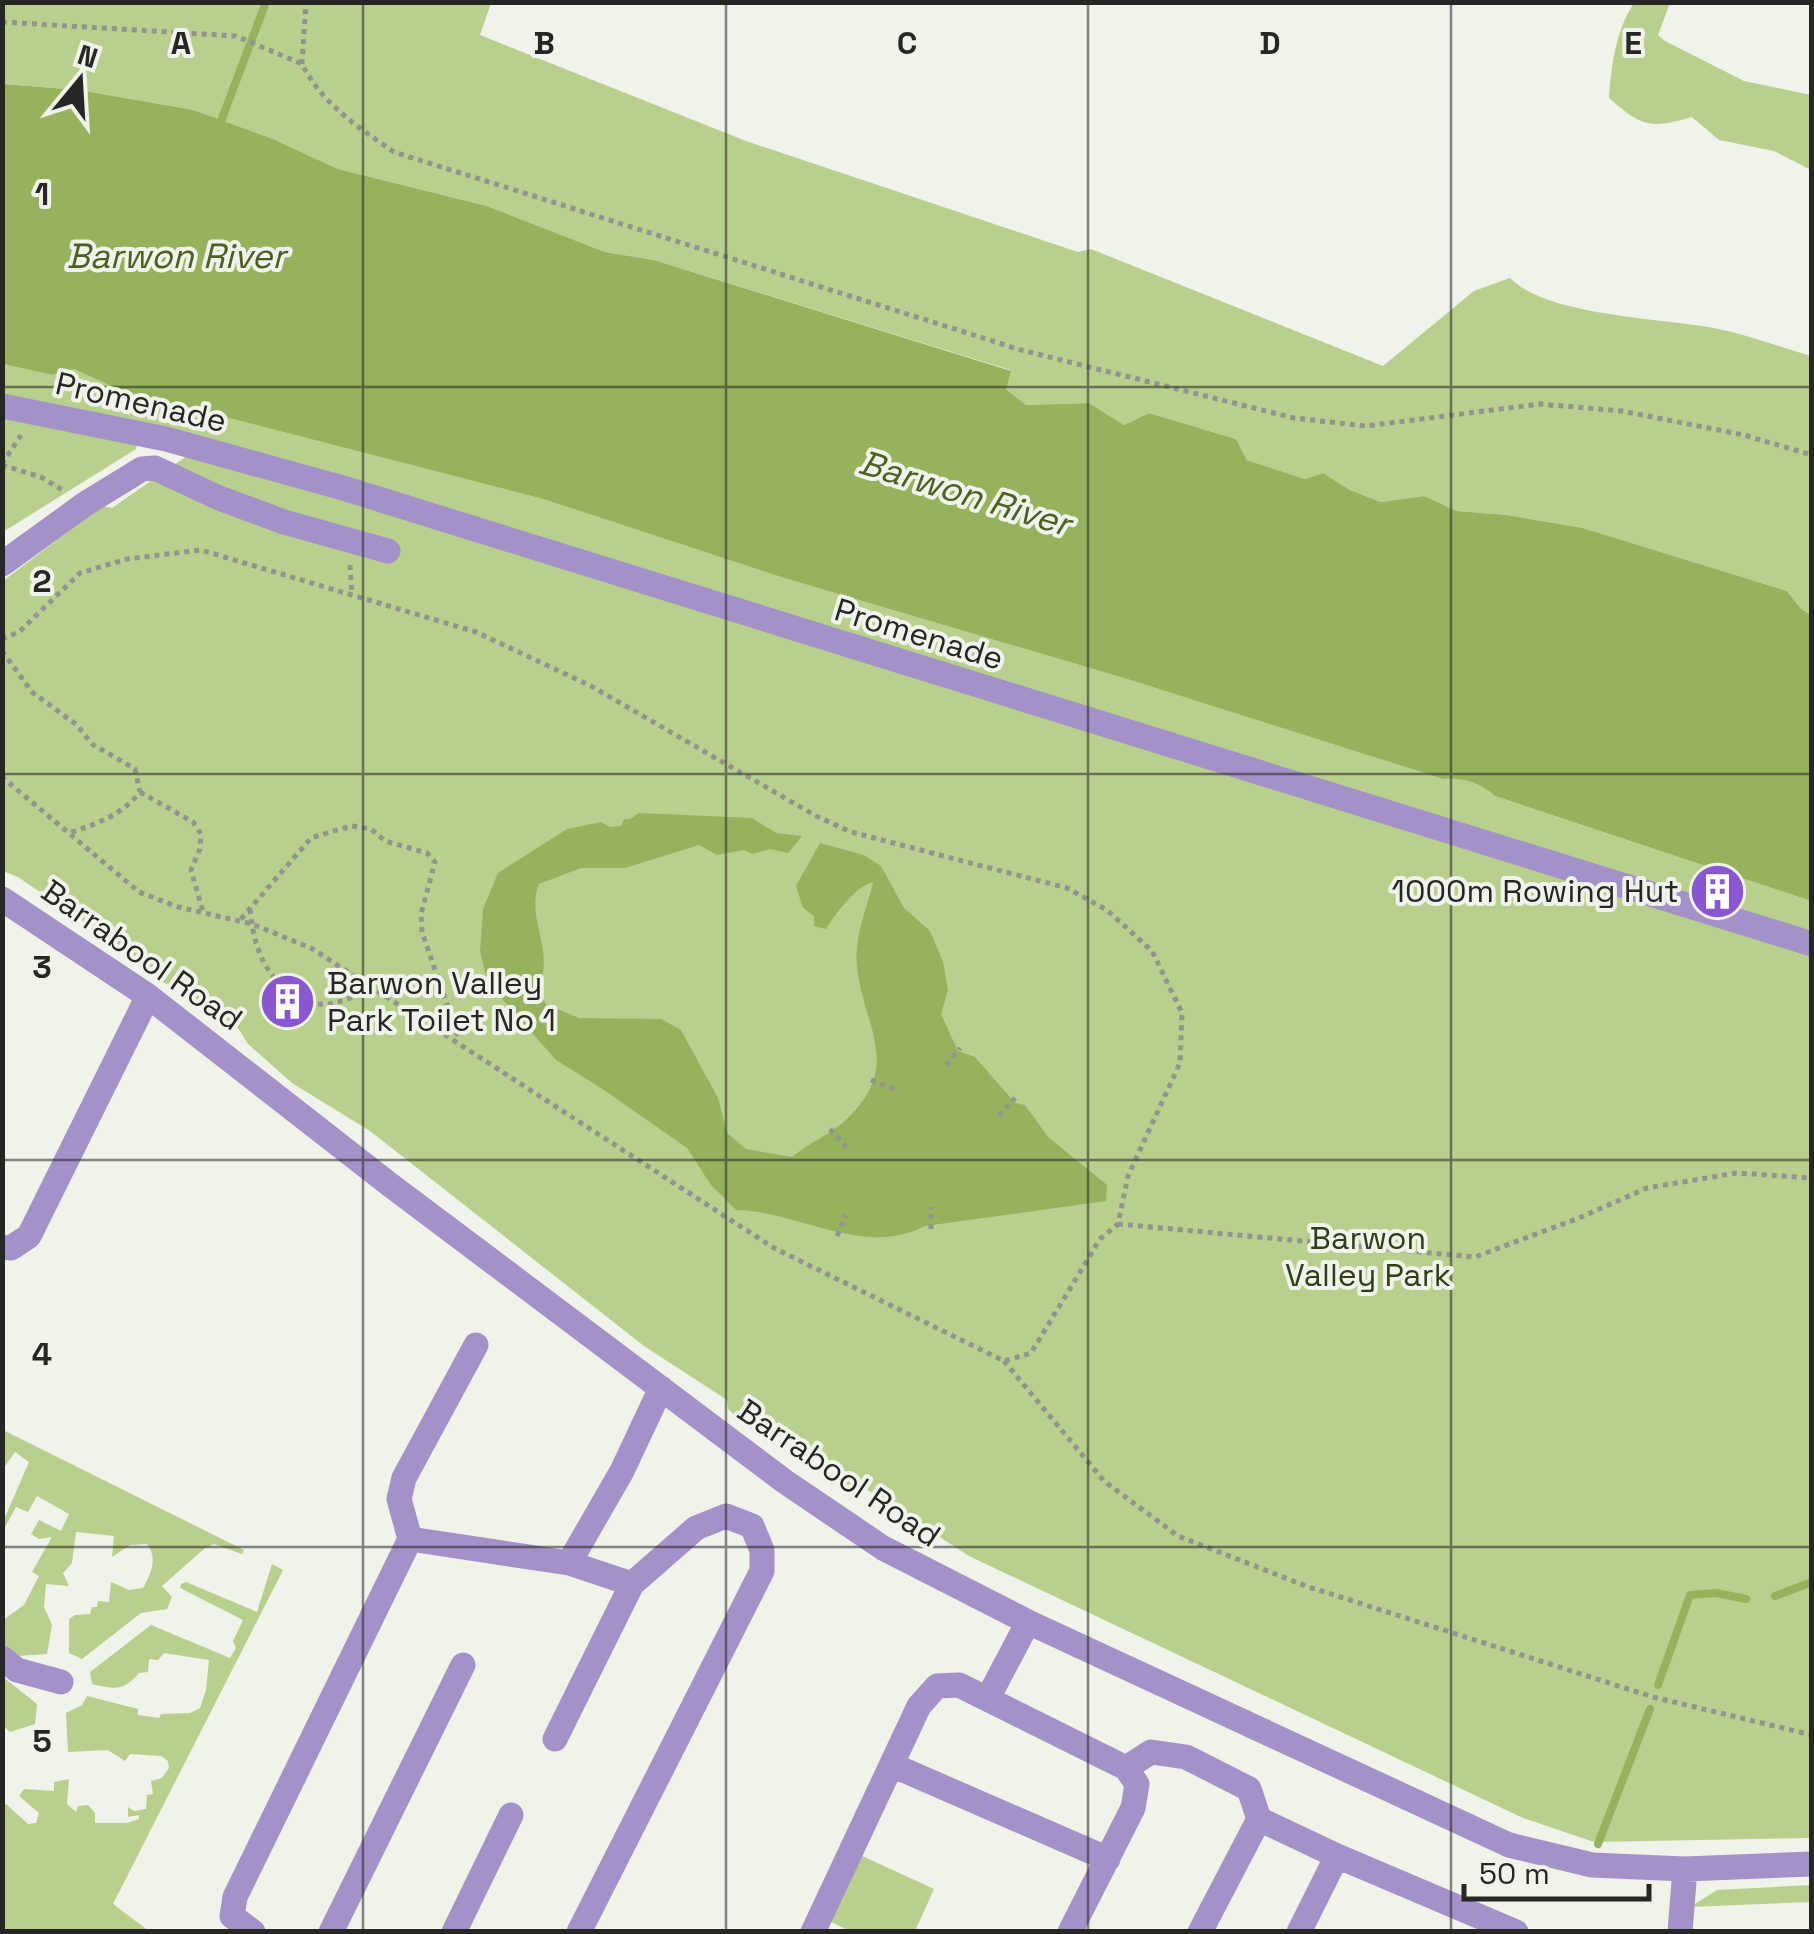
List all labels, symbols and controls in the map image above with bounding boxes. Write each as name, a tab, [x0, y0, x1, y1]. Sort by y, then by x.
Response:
text: A	[171, 23, 191, 63]
text: B	[533, 23, 555, 63]
text: C	[897, 23, 917, 63]
text: D	[1259, 23, 1281, 63]
text: E	[1624, 23, 1642, 63]
north arrow	[30, 30, 130, 130]
text: N	[73, 36, 102, 76]
text: 1	[35, 174, 49, 214]
water label: Barwon River	[67, 234, 289, 278]
street label: Promenade	[52, 363, 230, 441]
water label: Barwon River	[854, 440, 1080, 547]
text: 2	[32, 561, 52, 601]
street label: Promenade	[830, 589, 1008, 679]
building icon: 1000m Rowing Hut	[1688, 861, 1748, 921]
street label: Barrabool Road	[34, 871, 250, 1039]
place label: 1000m Rowing Hut	[1392, 871, 1679, 911]
text: 3	[32, 947, 52, 987]
place label: Barwon Valley Park Toilet No 1	[327, 963, 556, 1040]
building icon: Barwon Valley Park Toilet No 1	[258, 971, 318, 1031]
park label: Barwon Valley Park	[1285, 1218, 1451, 1295]
text: 4	[32, 1334, 52, 1374]
street label: Barrabool Road	[730, 1390, 948, 1556]
text: 5	[32, 1721, 52, 1761]
scale bar	[1464, 1839, 1649, 1901]
text: 50 m	[1479, 1854, 1550, 1893]

